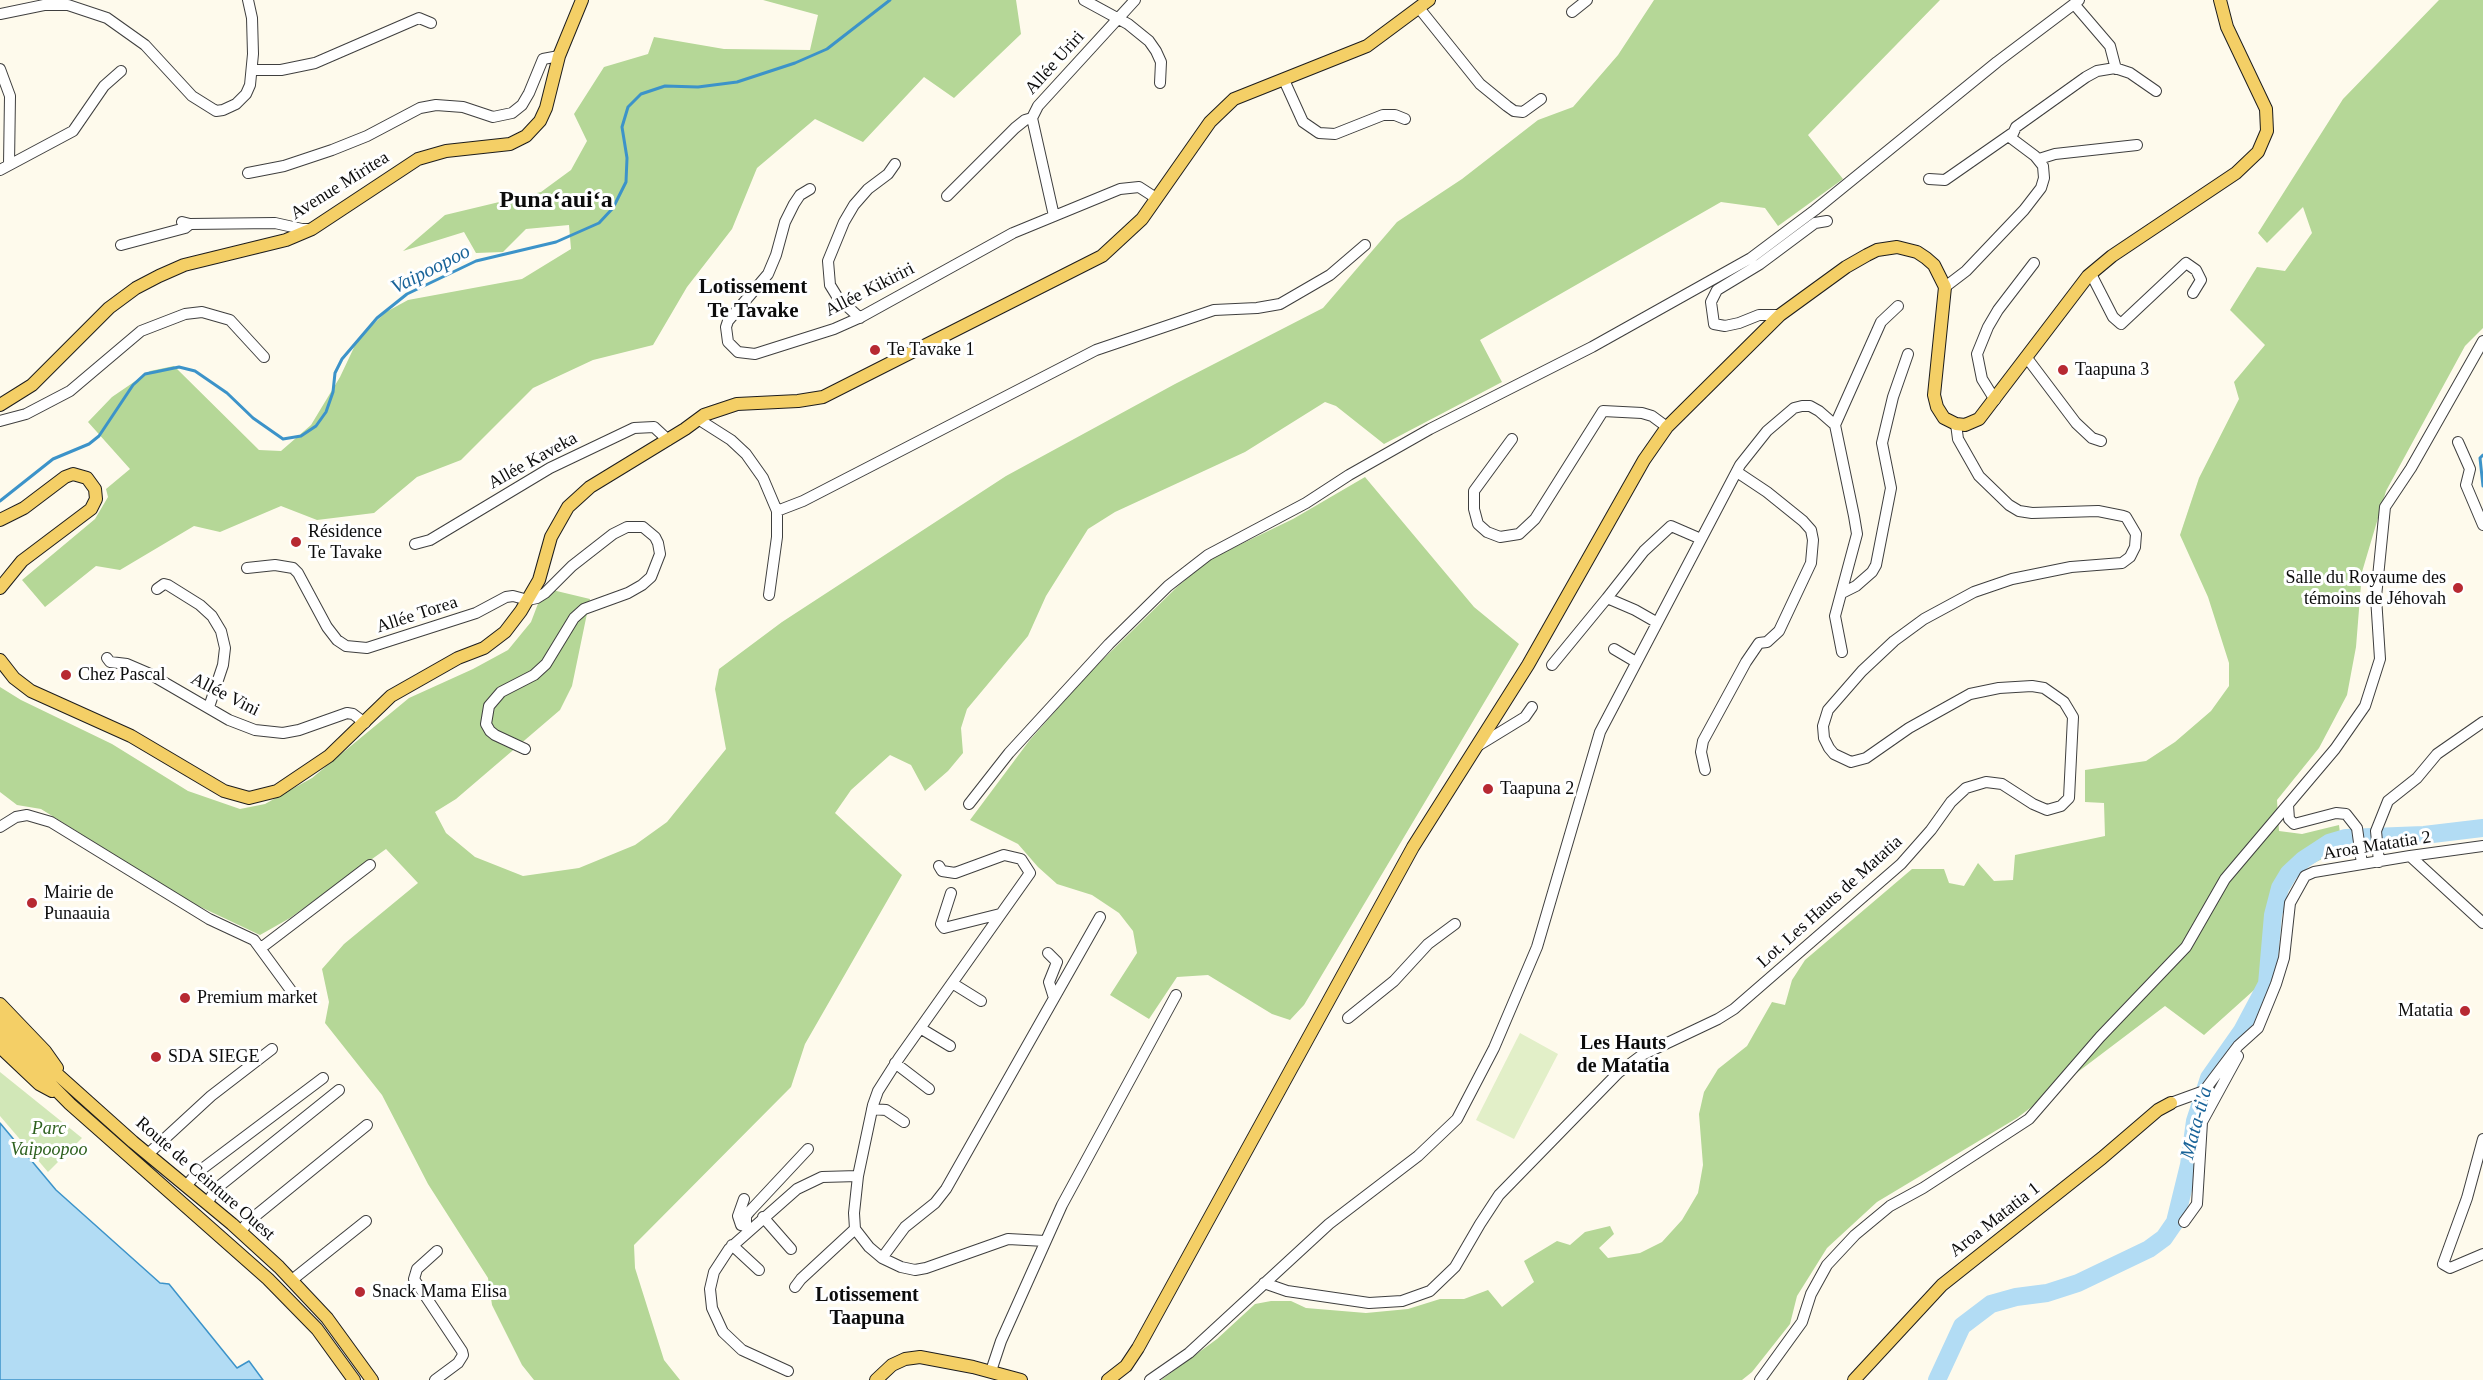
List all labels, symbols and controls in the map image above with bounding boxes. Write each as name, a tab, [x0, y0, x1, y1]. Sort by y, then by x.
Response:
street label: Allée Uriri	[1021, 27, 1089, 99]
street label: Avenue Miritea	[287, 147, 393, 225]
district label: Punaʻauiʻa	[499, 187, 613, 215]
water label: Vaipoopoo	[387, 240, 475, 300]
street label: Allée Kikiriri	[822, 258, 918, 322]
district label: Lotissement Te Tavake	[699, 275, 807, 325]
place label: Te Tavake 1	[887, 339, 974, 361]
marker: Te Tavake 1	[868, 343, 882, 357]
place label: Taapuna 3	[2075, 359, 2149, 381]
marker: Taapuna 3	[2056, 363, 2070, 377]
street label: Allée Kaveka	[485, 428, 581, 494]
place label: Résidence Te Tavake	[308, 521, 382, 564]
marker: Résidence Te Tavake	[289, 535, 303, 549]
place label: Salle du Royaume des témoins de Jéhovah	[2286, 567, 2446, 610]
marker: Salle du Royaume des témoins de Jéhovah	[2451, 581, 2465, 595]
street label: Allée Torea	[374, 592, 460, 638]
place label: Chez Pascal	[78, 664, 165, 686]
marker: Chez Pascal	[59, 668, 73, 682]
street label: Allée Vini	[187, 668, 263, 722]
place label: Taapuna 2	[1500, 778, 1574, 800]
marker: Taapuna 2	[1481, 782, 1495, 796]
street label: Aroa Matatia 2	[2322, 827, 2432, 865]
street label: Lot. Les Hauts de Matatia	[1753, 831, 1907, 973]
place label: Mairie de Punaauia	[44, 882, 113, 924]
marker: Mairie de Punaauia	[25, 896, 39, 910]
place label: Premium market	[197, 987, 317, 1009]
marker: Premium market	[178, 991, 192, 1005]
place label: Matatia	[2398, 1000, 2453, 1022]
marker: Matatia	[2458, 1004, 2472, 1018]
district label: Les Hauts de Matatia	[1577, 1032, 1669, 1079]
place label: SDA SIEGE	[168, 1046, 260, 1068]
marker: SDA SIEGE	[149, 1050, 163, 1064]
water label: Mata-ti'a	[2176, 1084, 2218, 1162]
street label: Route de Ceinture Ouest	[131, 1113, 279, 1245]
park label: Parc Vaipoopoo	[10, 1118, 88, 1160]
street label: Aroa Matatia 1	[1945, 1178, 2045, 1262]
place label: Snack Mama Elisa	[372, 1281, 507, 1303]
district label: Lotissement Taapuna	[815, 1284, 919, 1331]
marker: Snack Mama Elisa	[353, 1285, 367, 1299]

